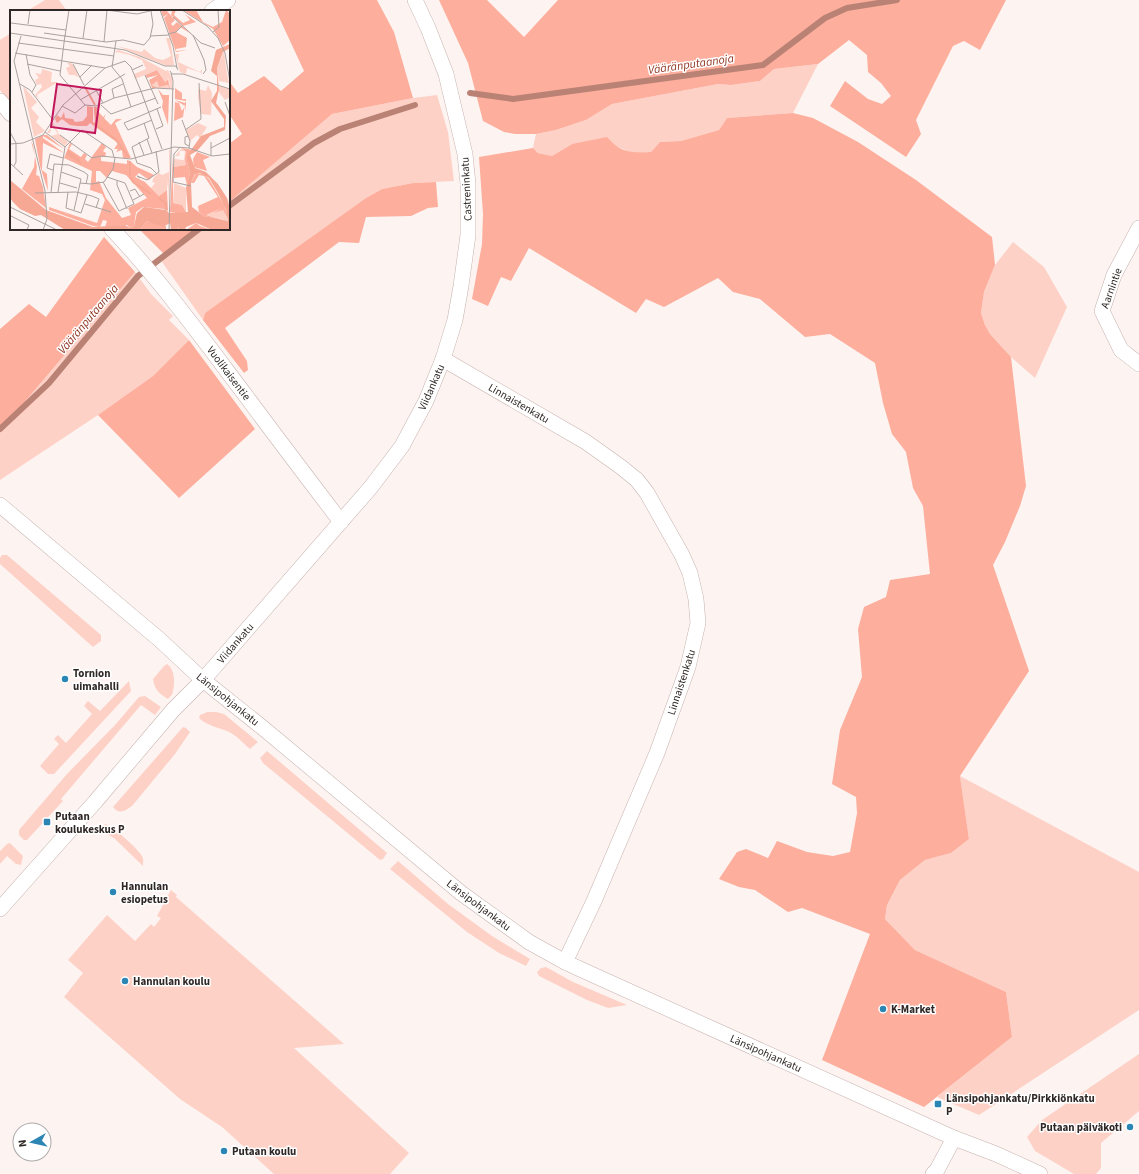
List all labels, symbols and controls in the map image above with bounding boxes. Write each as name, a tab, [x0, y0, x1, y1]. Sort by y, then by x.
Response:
inset map	[10, 10, 230, 230]
water label: Vääränputaanoja	[647, 50, 736, 79]
street label: Castreninkatu	[457, 156, 476, 221]
street label: Aarnintie	[1097, 265, 1126, 311]
water label: Vääränputaanoja	[54, 280, 123, 358]
street label: Vuolikaisentie	[203, 343, 254, 404]
street label: Viidankatu	[415, 362, 448, 413]
street label: Linnaistenkatu	[485, 380, 552, 427]
street label: Viidankatu	[214, 620, 257, 667]
street label: Linnaistenkatu	[664, 647, 699, 717]
place label: Tornion uimahalli	[73, 666, 119, 694]
street label: Länsipohjankatu	[193, 669, 262, 729]
marker: Tornion uimahalli	[60, 674, 70, 684]
place label: Putaan koulukeskus P	[55, 809, 125, 837]
marker: Putaan koulukeskus P	[42, 817, 52, 827]
street label: Länsipohjankatu	[443, 876, 514, 935]
place label: Hannulan esiopetus	[121, 879, 168, 907]
marker: Hannulan esiopetus	[108, 887, 118, 897]
place label: Hannulan koulu	[133, 974, 210, 989]
marker: Hannulan koulu	[120, 976, 130, 986]
place label: K-Market	[891, 1002, 936, 1017]
marker: K-Market	[878, 1004, 888, 1014]
street label: Länsipohjankatu	[728, 1031, 804, 1076]
place label: Länsipohjankatu/Pirkkiönkatu P	[946, 1091, 1095, 1119]
marker: Länsipohjankatu/Pirkkiönkatu P	[933, 1099, 943, 1109]
place label: Putaan päiväkoti	[1040, 1120, 1122, 1135]
north arrow	[12, 1122, 52, 1162]
marker: Putaan päiväkoti	[1125, 1122, 1135, 1132]
text: N	[15, 1139, 31, 1148]
place label: Putaan koulu	[232, 1144, 296, 1159]
marker: Putaan koulu	[219, 1146, 229, 1156]

